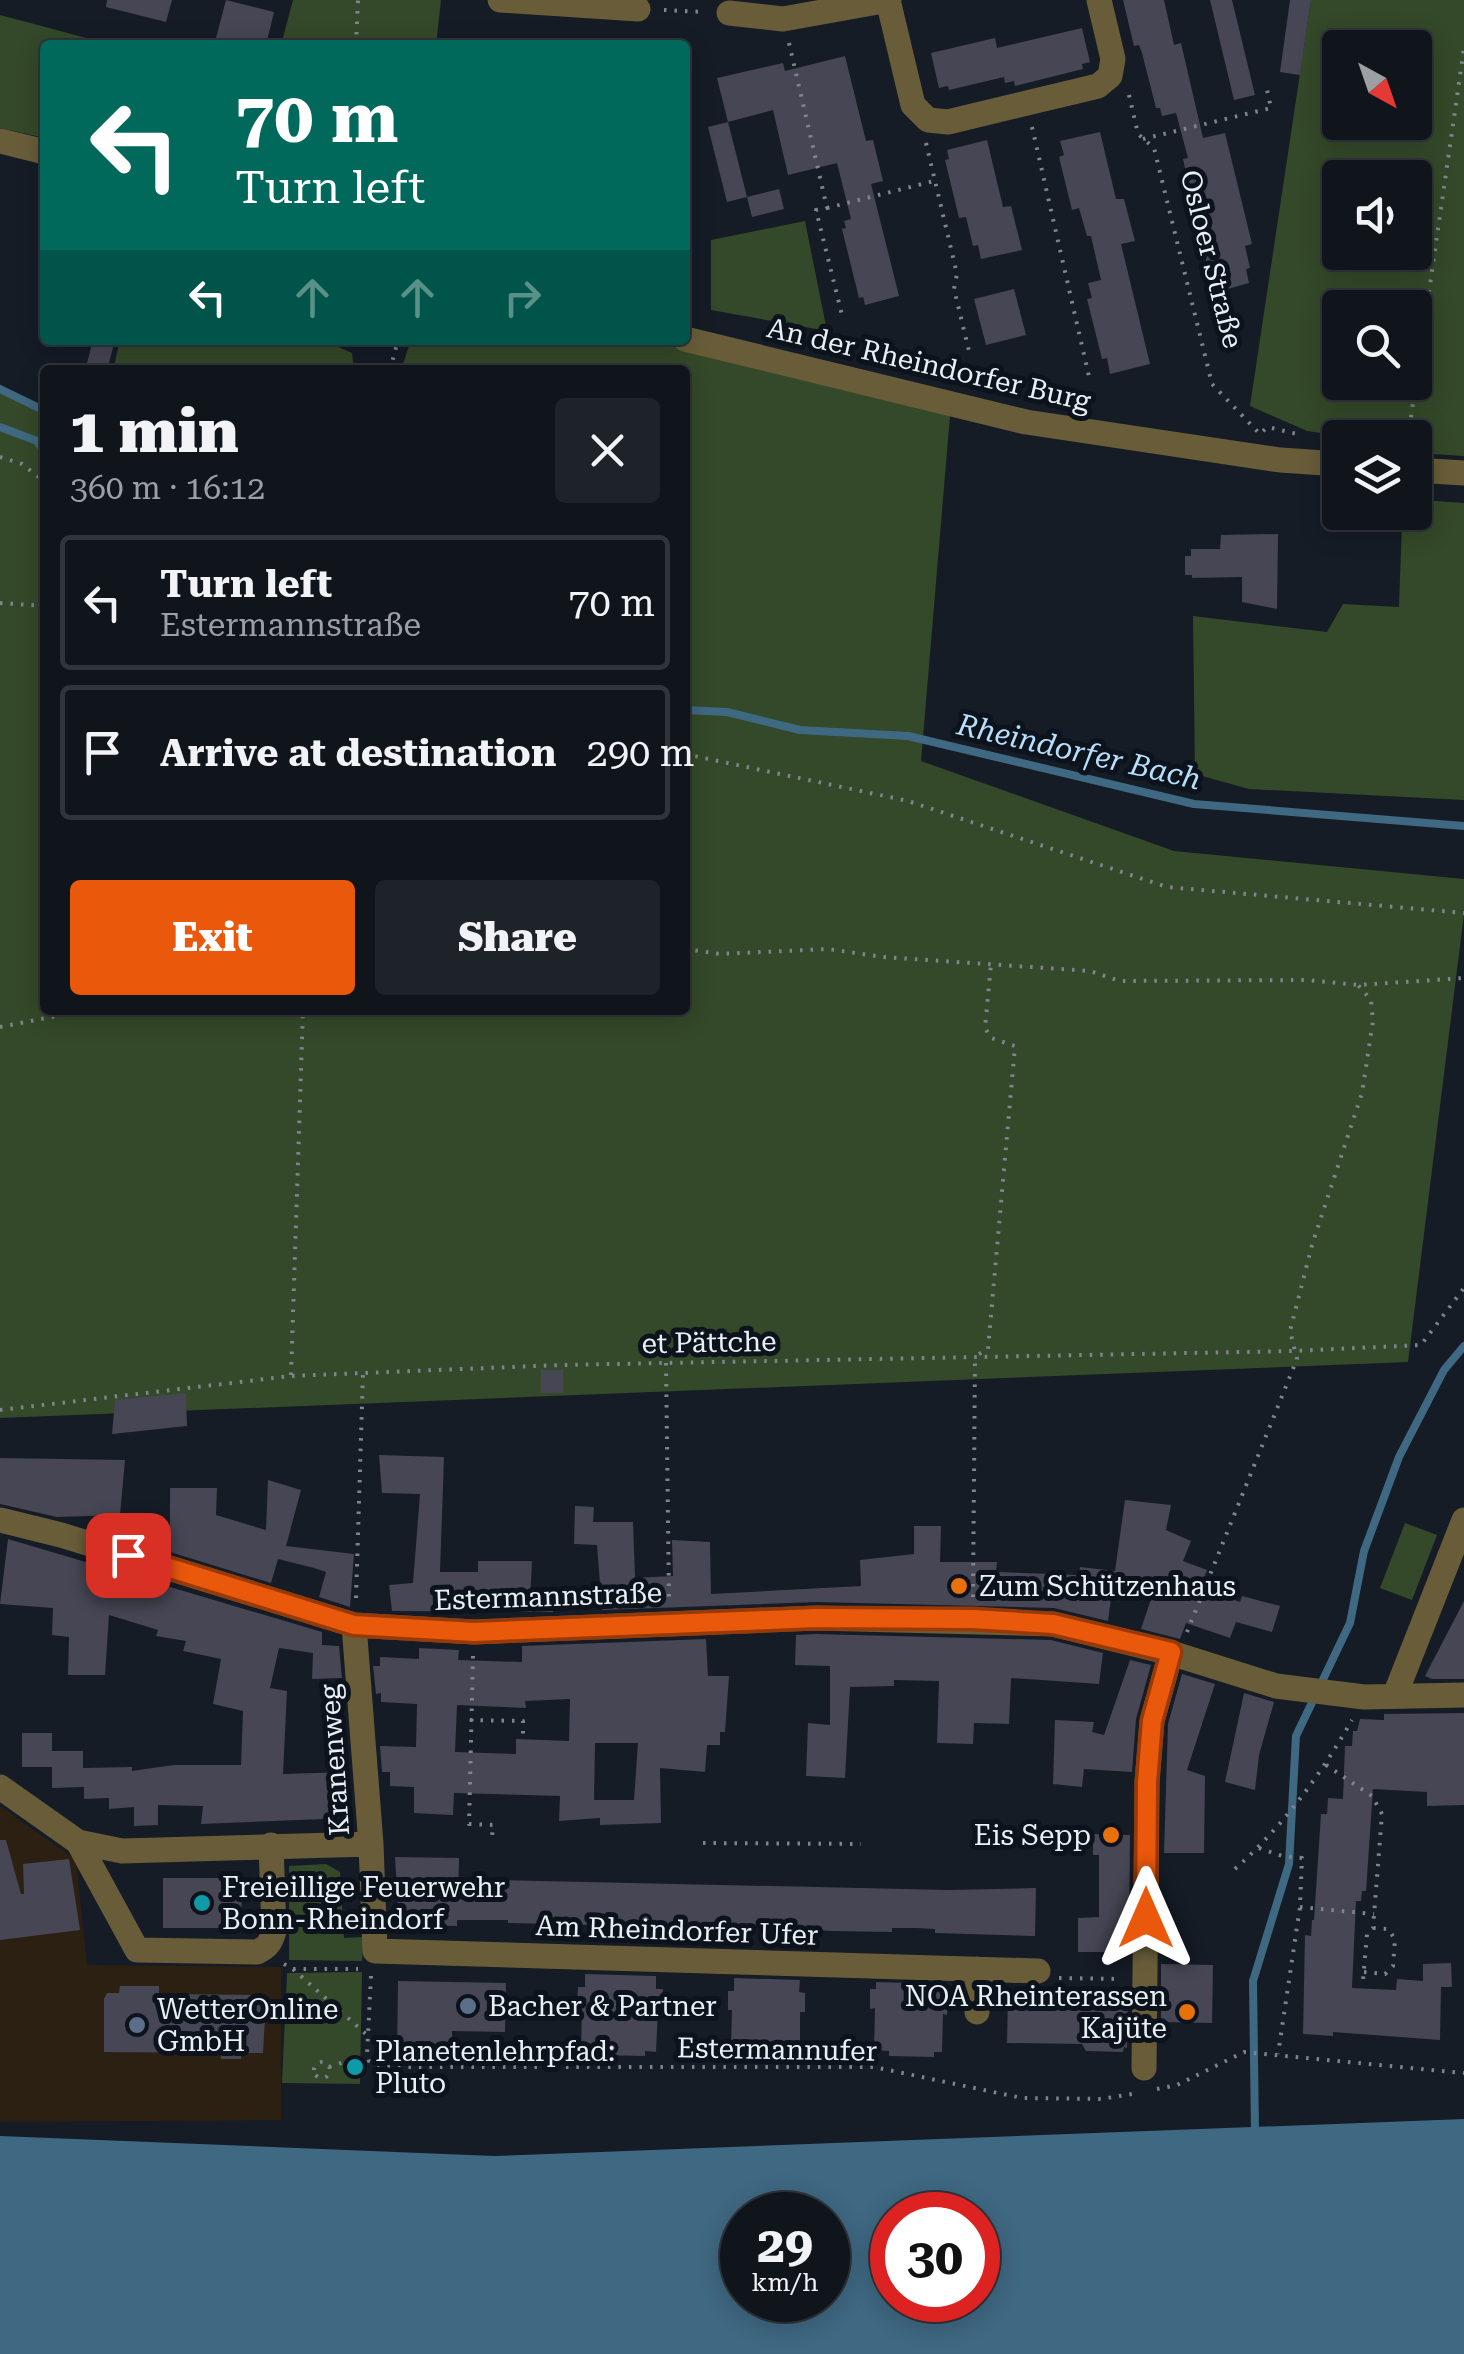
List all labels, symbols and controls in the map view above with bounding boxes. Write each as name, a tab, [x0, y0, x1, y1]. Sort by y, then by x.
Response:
north arrow	[1322, 30, 1432, 140]
map controls	[1322, 30, 1432, 530]
text: 70 m	[235, 77, 399, 159]
icon: left	[70, 80, 200, 210]
button: sound	[1322, 160, 1432, 270]
text: Turn left	[235, 161, 425, 214]
street label: Osloer Straße	[1173, 167, 1250, 352]
icon: left	[180, 270, 235, 325]
icon: ahead	[285, 270, 340, 325]
icon: ahead	[390, 270, 445, 325]
icon: right	[495, 270, 550, 325]
button: search	[1322, 290, 1432, 400]
street label: An der Rheindorfer Burg	[764, 311, 1094, 418]
text: 1 min	[70, 396, 239, 467]
button: close	[555, 398, 660, 503]
button: layers	[1322, 420, 1432, 530]
text: 360 m · 16:12	[70, 469, 265, 507]
text: Turn left	[160, 562, 332, 606]
icon: left	[75, 575, 130, 630]
text: 70 m	[568, 581, 655, 625]
text: Estermannstraße	[160, 606, 421, 644]
water label: Rheindorfer Bach	[953, 706, 1204, 797]
icon: arrive	[75, 725, 130, 780]
text: Arrive at destination	[160, 731, 556, 775]
text: 290 m	[586, 731, 695, 775]
button: Exit	[70, 880, 355, 995]
button: Share	[375, 880, 660, 995]
street label: et Pättche	[641, 1325, 777, 1360]
pin	[86, 1513, 171, 1598]
icon: arrive	[101, 1528, 156, 1583]
place label: Zum Schützenhaus	[979, 1570, 1236, 1603]
marker: Zum Schützenhaus	[948, 1575, 970, 1597]
street label: Estermannstraße	[433, 1576, 663, 1617]
street label: Kranenweg	[313, 1683, 356, 1837]
place label: Eis Sepp	[974, 1819, 1091, 1852]
marker: Eis Sepp	[1100, 1824, 1122, 1846]
position arrow	[1094, 1866, 1198, 1970]
place label: Freieillige Feuerwehr Bonn-Rheindorf	[222, 1871, 505, 1936]
marker: Freieillige Feuerwehr Bonn-Rheindorf	[191, 1892, 213, 1914]
street label: Am Rheindorfer Ufer	[535, 1909, 819, 1952]
place label: NOA Rheinterassen Kajüte	[905, 1980, 1167, 2045]
place label: Bacher & Partner	[488, 1990, 717, 2023]
place label: WetterOnline GmbH	[157, 1993, 338, 2058]
marker: Bacher & Partner	[457, 1995, 479, 2017]
marker: NOA Rheinterassen Kajüte	[1176, 2001, 1198, 2023]
marker: WetterOnline GmbH	[126, 2014, 148, 2036]
street label: Estermannufer	[677, 2031, 877, 2068]
place label: Planetenlehrpfad: Pluto	[375, 2035, 615, 2100]
marker: Planetenlehrpfad: Pluto	[344, 2056, 366, 2078]
speed limit sign: 30	[870, 2192, 1000, 2322]
text: 29	[757, 2216, 813, 2274]
text: km/h	[752, 2268, 818, 2297]

